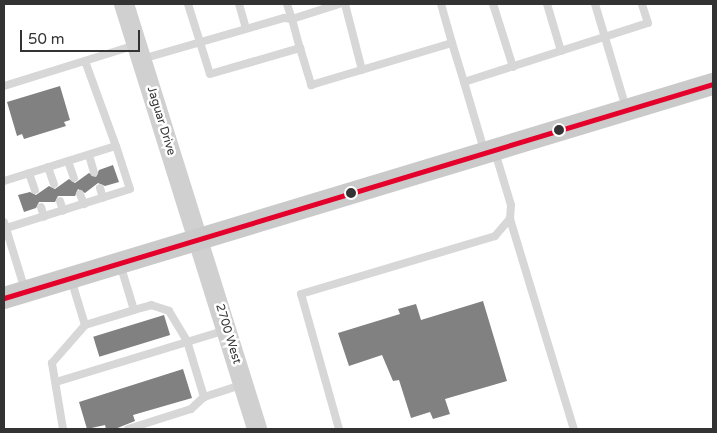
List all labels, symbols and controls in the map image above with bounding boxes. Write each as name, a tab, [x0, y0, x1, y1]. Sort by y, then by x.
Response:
scale bar	[22, 20, 142, 52]
text: 50 m	[28, 30, 65, 48]
street label: Jaguar Drive	[144, 85, 178, 157]
unlabelled marker	[554, 125, 564, 135]
unlabelled marker	[346, 188, 356, 198]
street label: 2700 West	[212, 302, 244, 366]

